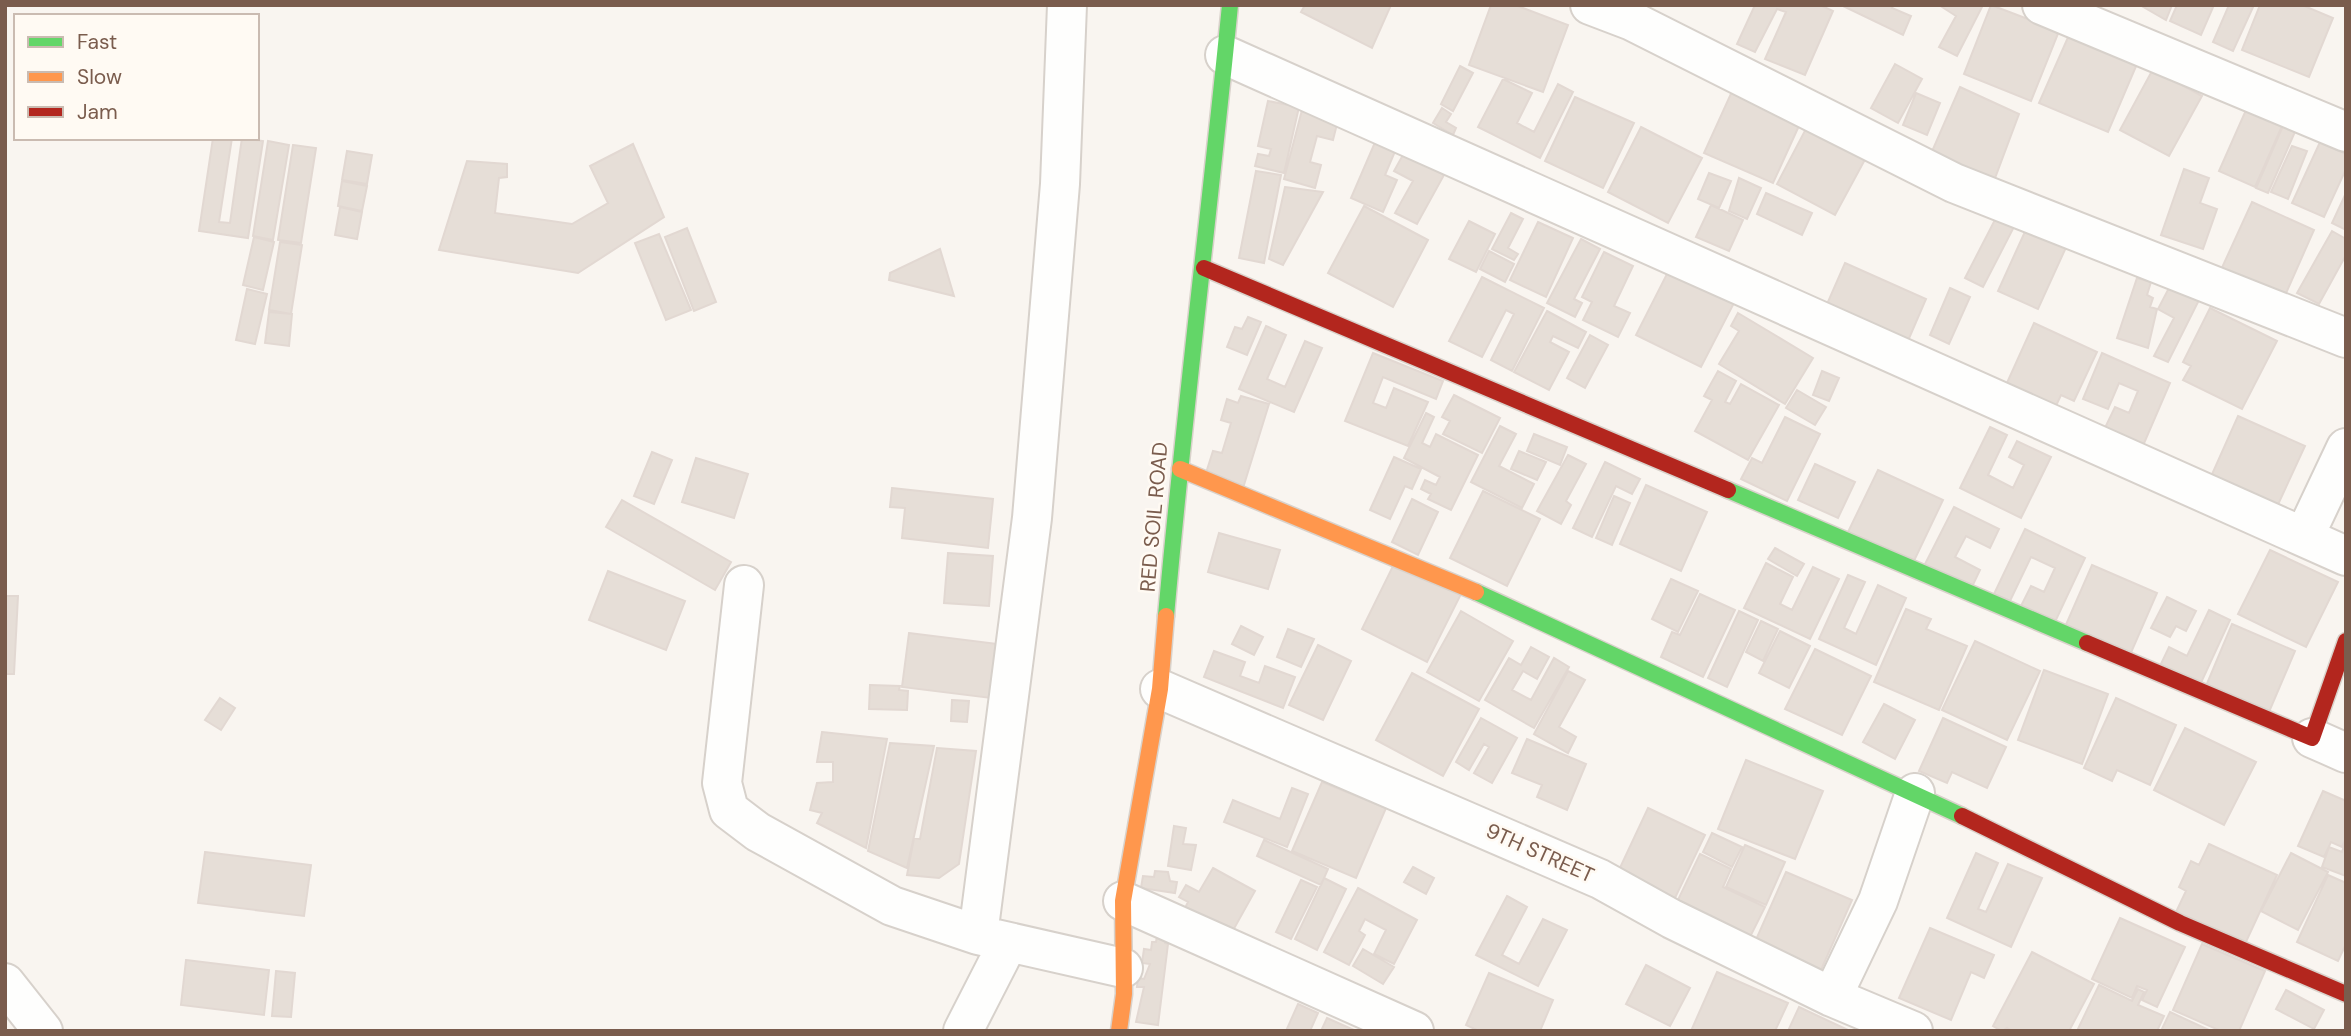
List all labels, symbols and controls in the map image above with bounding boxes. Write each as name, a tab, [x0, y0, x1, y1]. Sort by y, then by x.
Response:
legend	[14, 14, 259, 140]
text: Fast	[77, 28, 117, 56]
text: Slow	[77, 63, 122, 91]
text: Jam	[77, 98, 118, 126]
street label: RED SOIL ROAD	[1133, 441, 1175, 593]
street label: 9TH STREET	[1481, 817, 1599, 889]

